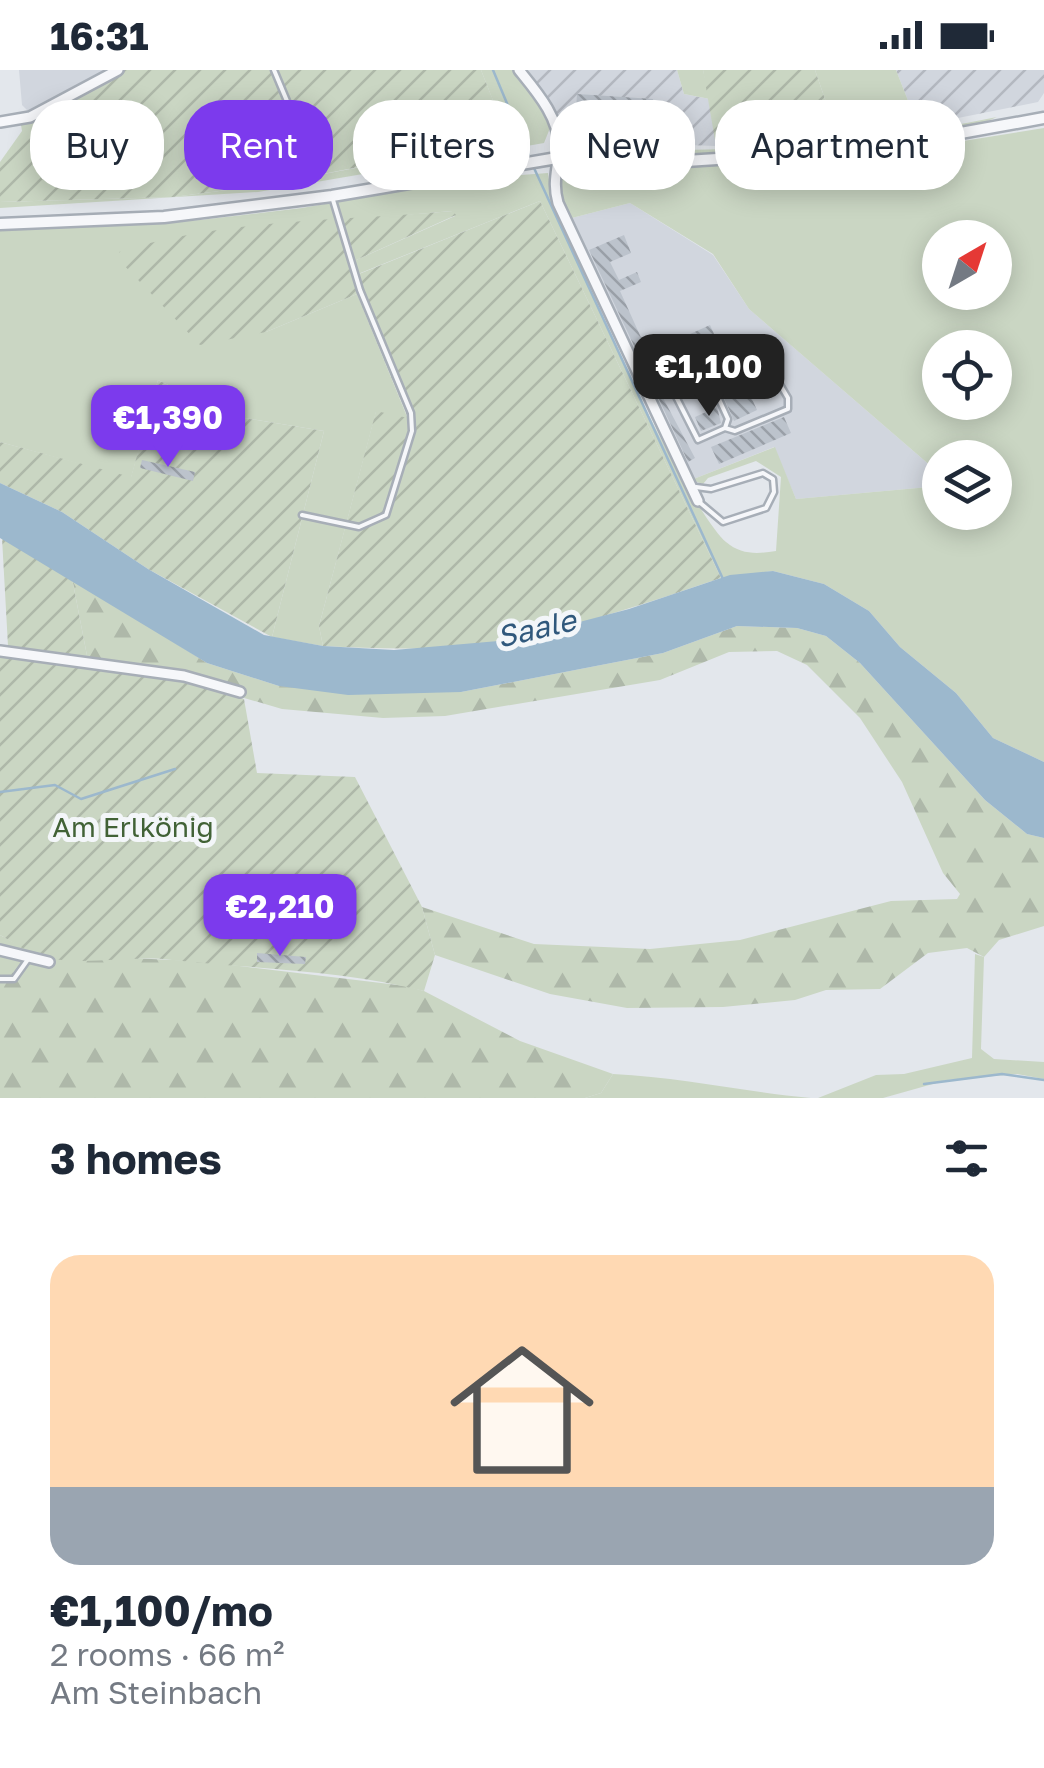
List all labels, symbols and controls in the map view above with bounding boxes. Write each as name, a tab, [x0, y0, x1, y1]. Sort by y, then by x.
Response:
text: 16:31	[50, 13, 149, 58]
chip: Buy	[30, 100, 164, 190]
chip: Rent	[184, 100, 333, 190]
chip: Filters	[353, 100, 530, 190]
chip: New	[550, 100, 695, 190]
chip: Apartment	[715, 100, 965, 190]
north arrow	[922, 220, 1012, 310]
map controls	[922, 220, 1012, 530]
button: locate	[922, 330, 1012, 420]
pin: €1,100	[628, 334, 790, 419]
text: €1,100	[655, 347, 763, 385]
pin: €1,390	[87, 385, 249, 470]
text: €1,390	[113, 398, 223, 436]
button: layers	[922, 440, 1012, 530]
water label: Saale	[493, 601, 581, 655]
park label: Am Erlkönig	[52, 810, 214, 843]
pin: €2,210	[199, 874, 361, 959]
text: €2,210	[225, 887, 335, 925]
icon: filters	[939, 1131, 994, 1186]
text: 3 homes	[50, 1133, 222, 1183]
icon: home	[432, 1320, 612, 1500]
text: €1,100/mo	[50, 1585, 273, 1635]
text: 2 rooms · 66 m²	[50, 1635, 285, 1673]
text: Am Steinbach	[50, 1673, 262, 1711]

